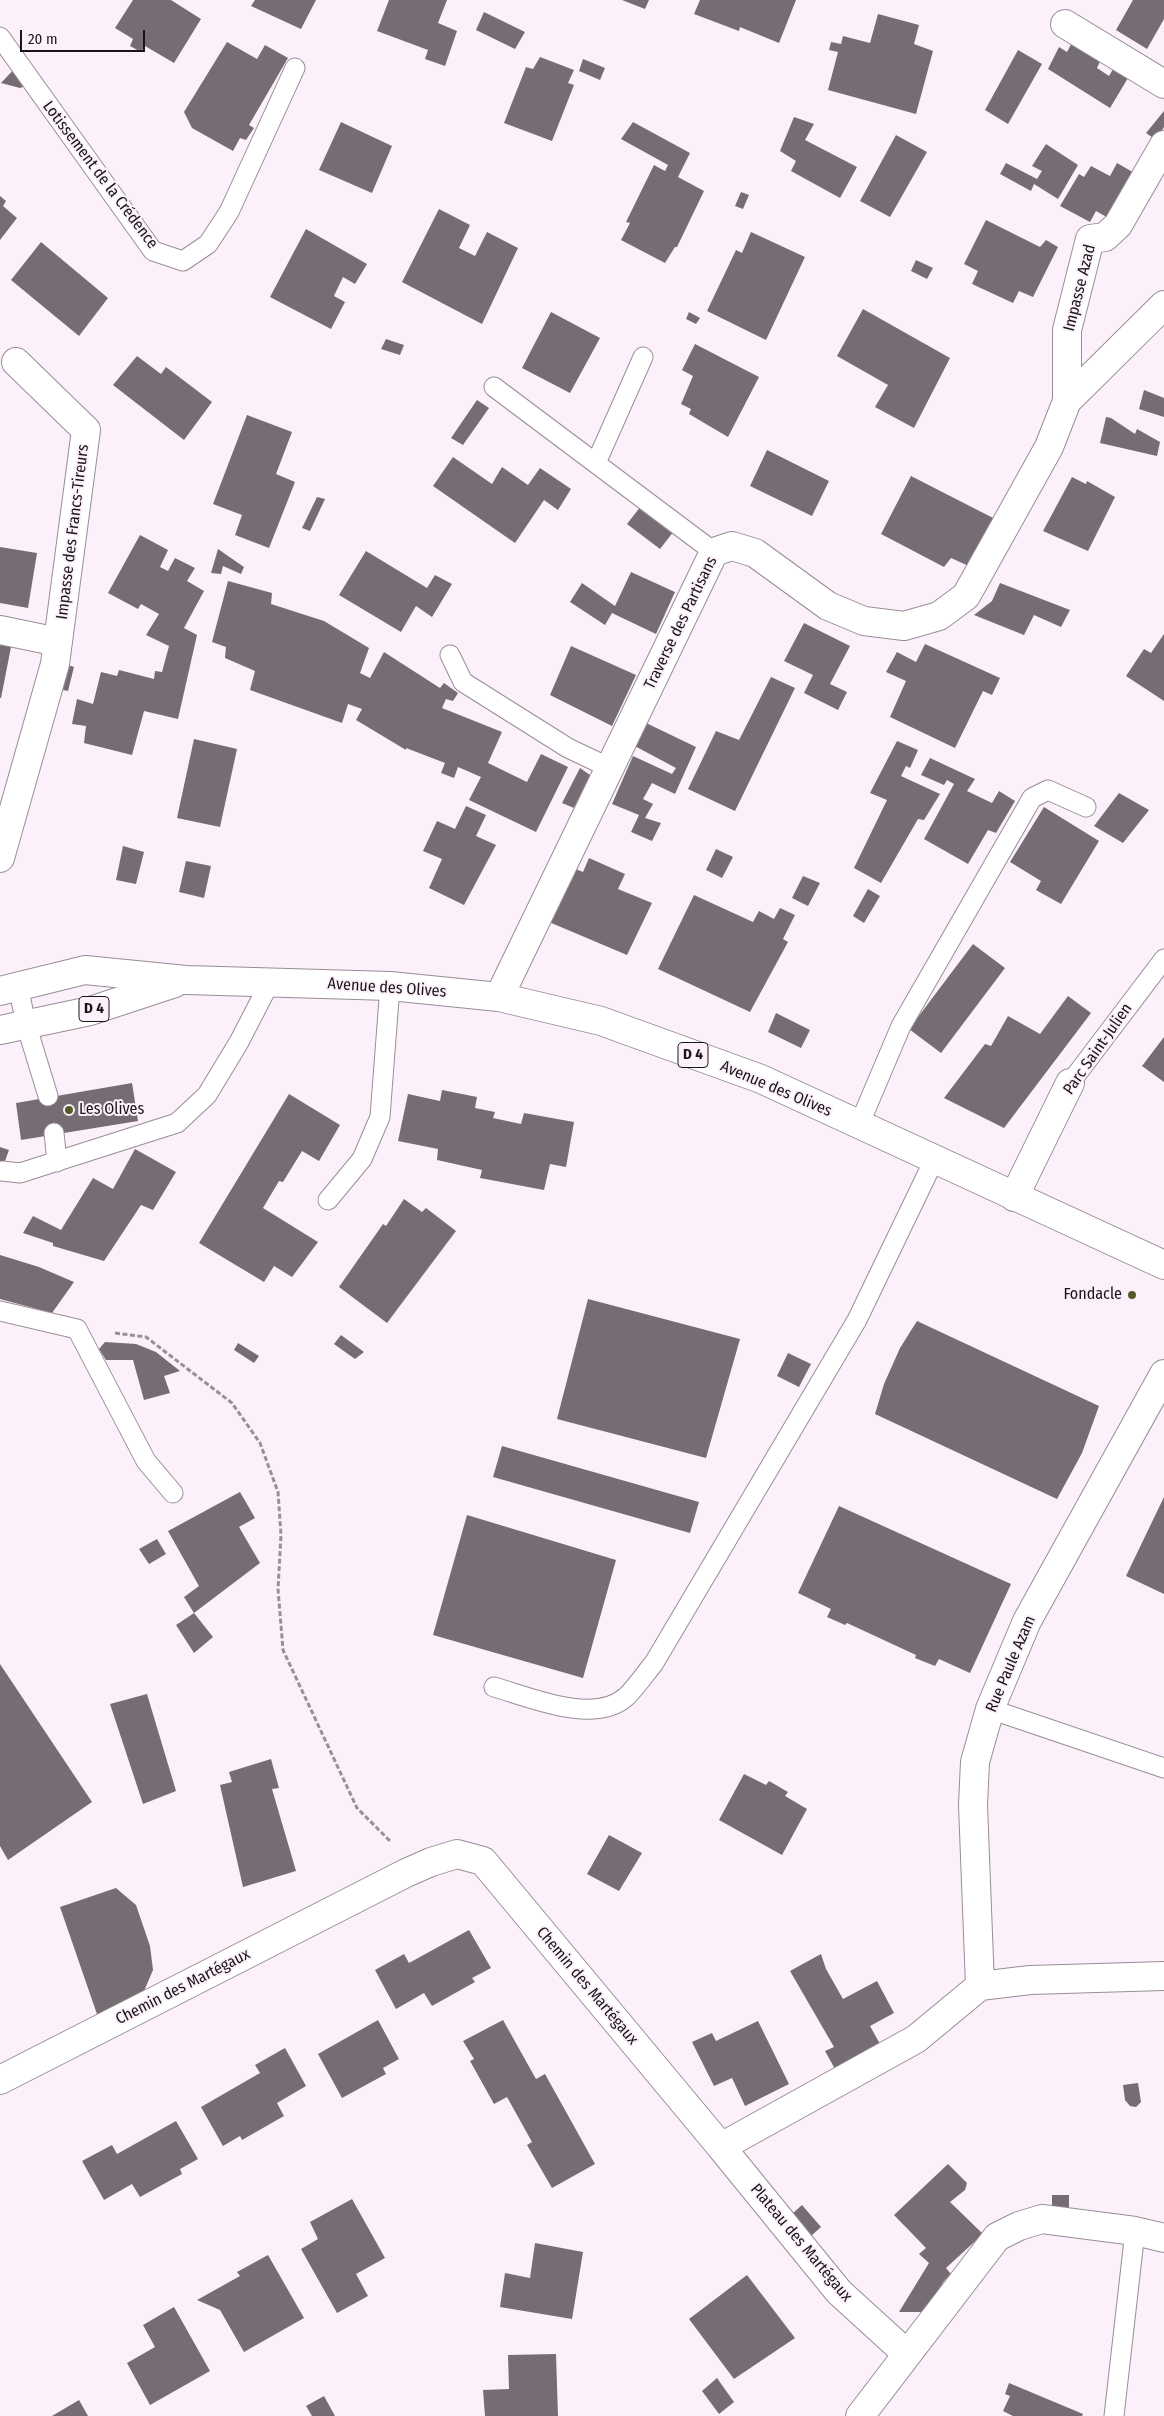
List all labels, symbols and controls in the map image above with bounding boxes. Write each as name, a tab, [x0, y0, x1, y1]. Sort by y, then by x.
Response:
scale bar	[22, 20, 148, 52]
text: 20 m	[28, 30, 58, 48]
street label: Lotissement de la Crédence	[38, 97, 162, 253]
street label: Impasse Azad	[1060, 243, 1100, 333]
street label: Impasse des Francs-Tireurs	[53, 443, 93, 621]
street label: Traverse des Partisans	[640, 553, 722, 693]
street label: Avenue des Olives	[327, 974, 447, 1002]
road number: D 4	[79, 996, 109, 1022]
street label: Parc Saint-Julien	[1059, 1000, 1137, 1098]
road number: D 4	[678, 1042, 708, 1068]
street label: Avenue des Olives	[717, 1057, 835, 1121]
place label: Les Olives	[79, 1100, 144, 1120]
marker: Les Olives	[63, 1104, 75, 1116]
place label: Fondacle	[1063, 1285, 1122, 1305]
marker: Fondacle	[1126, 1289, 1138, 1301]
street label: Rue Paule Azam	[982, 1613, 1040, 1715]
street label: Chemin des Martégaux	[532, 1923, 642, 2049]
street label: Chemin des Martégaux	[113, 1945, 253, 2029]
street label: Plateau des Martégaux	[746, 2180, 856, 2306]

